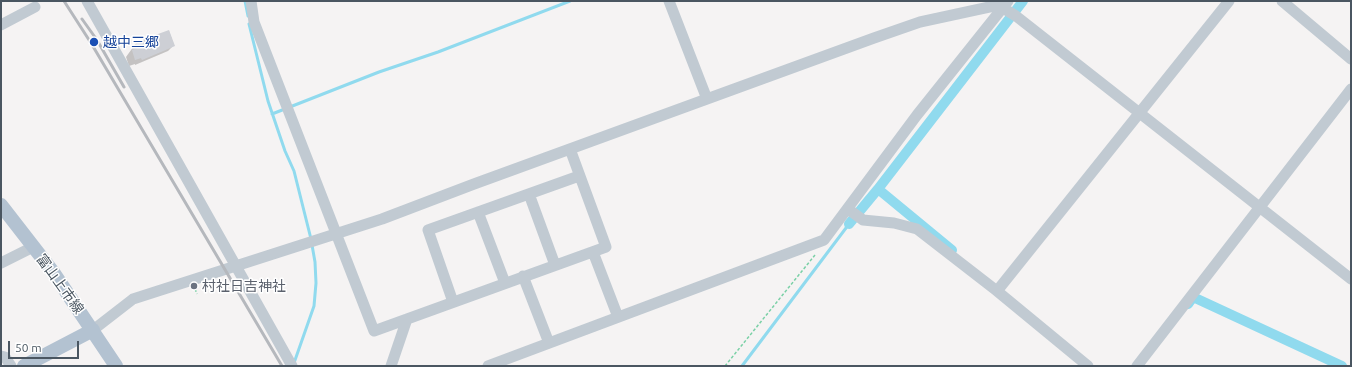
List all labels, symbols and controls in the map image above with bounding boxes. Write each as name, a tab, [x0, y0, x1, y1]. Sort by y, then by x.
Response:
place label: 越中三郷	[103, 34, 159, 50]
marker: 越中三郷	[88, 36, 100, 48]
street label: 富山上市線	[33, 251, 87, 317]
place label: 村社日吉神社	[202, 278, 286, 294]
marker: 村社日吉神社	[189, 281, 199, 291]
scale bar	[10, 333, 81, 359]
text: 50 m	[15, 341, 42, 354]

